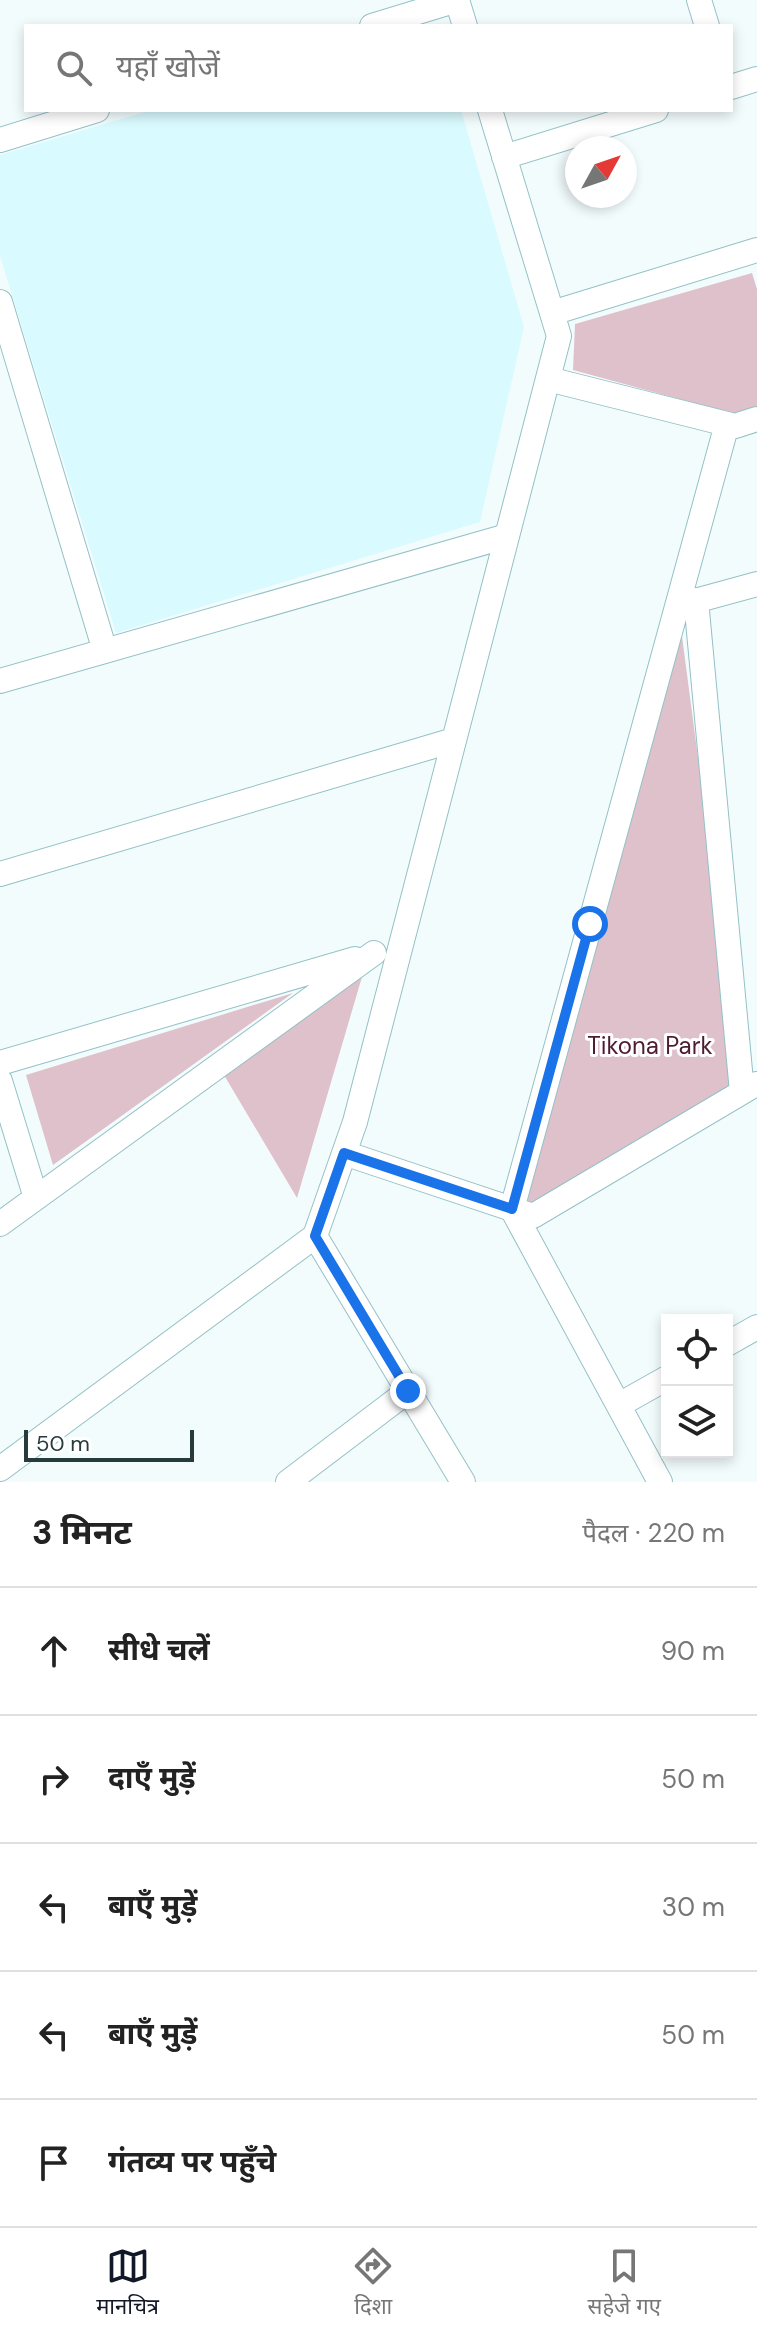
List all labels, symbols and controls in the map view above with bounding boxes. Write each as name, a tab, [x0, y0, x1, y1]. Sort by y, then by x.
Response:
search box	[24, 24, 733, 112]
icon: search	[52, 46, 96, 90]
text: यहाँ खोजें	[116, 47, 220, 86]
north arrow	[565, 136, 637, 208]
route start	[572, 906, 608, 942]
park label: Tikona Park	[587, 1030, 713, 1061]
map controls	[661, 1314, 733, 1458]
button: locate	[661, 1314, 733, 1386]
route end	[390, 1373, 426, 1409]
button: layers	[661, 1386, 733, 1458]
scale bar	[24, 1426, 194, 1462]
text: 50 m	[36, 1429, 90, 1458]
text: 3 मिनट	[32, 1510, 132, 1555]
text: पैदल · 220 m	[582, 1516, 725, 1550]
icon: ahead	[32, 1629, 76, 1673]
text: सीधे चलें	[108, 1630, 210, 1669]
text: 90 m	[661, 1634, 725, 1668]
icon: right	[32, 1757, 76, 1801]
text: दाएँ मुड़ें	[108, 1758, 196, 1797]
text: 50 m	[661, 1762, 725, 1796]
icon: left	[32, 1885, 76, 1929]
text: बाएँ मुड़ें	[108, 1886, 197, 1925]
text: 30 m	[662, 1890, 725, 1924]
icon: left	[32, 2013, 76, 2057]
text: बाएँ मुड़ें	[108, 2014, 197, 2053]
text: 50 m	[661, 2018, 725, 2052]
icon: arrive	[32, 2141, 76, 2185]
text: गंतव्य पर पहुँचे	[108, 2142, 276, 2181]
tab: मानचित्र	[96, 2244, 159, 2323]
tab: दिशा	[351, 2244, 395, 2323]
tab: सहेजे गए	[588, 2244, 661, 2323]

